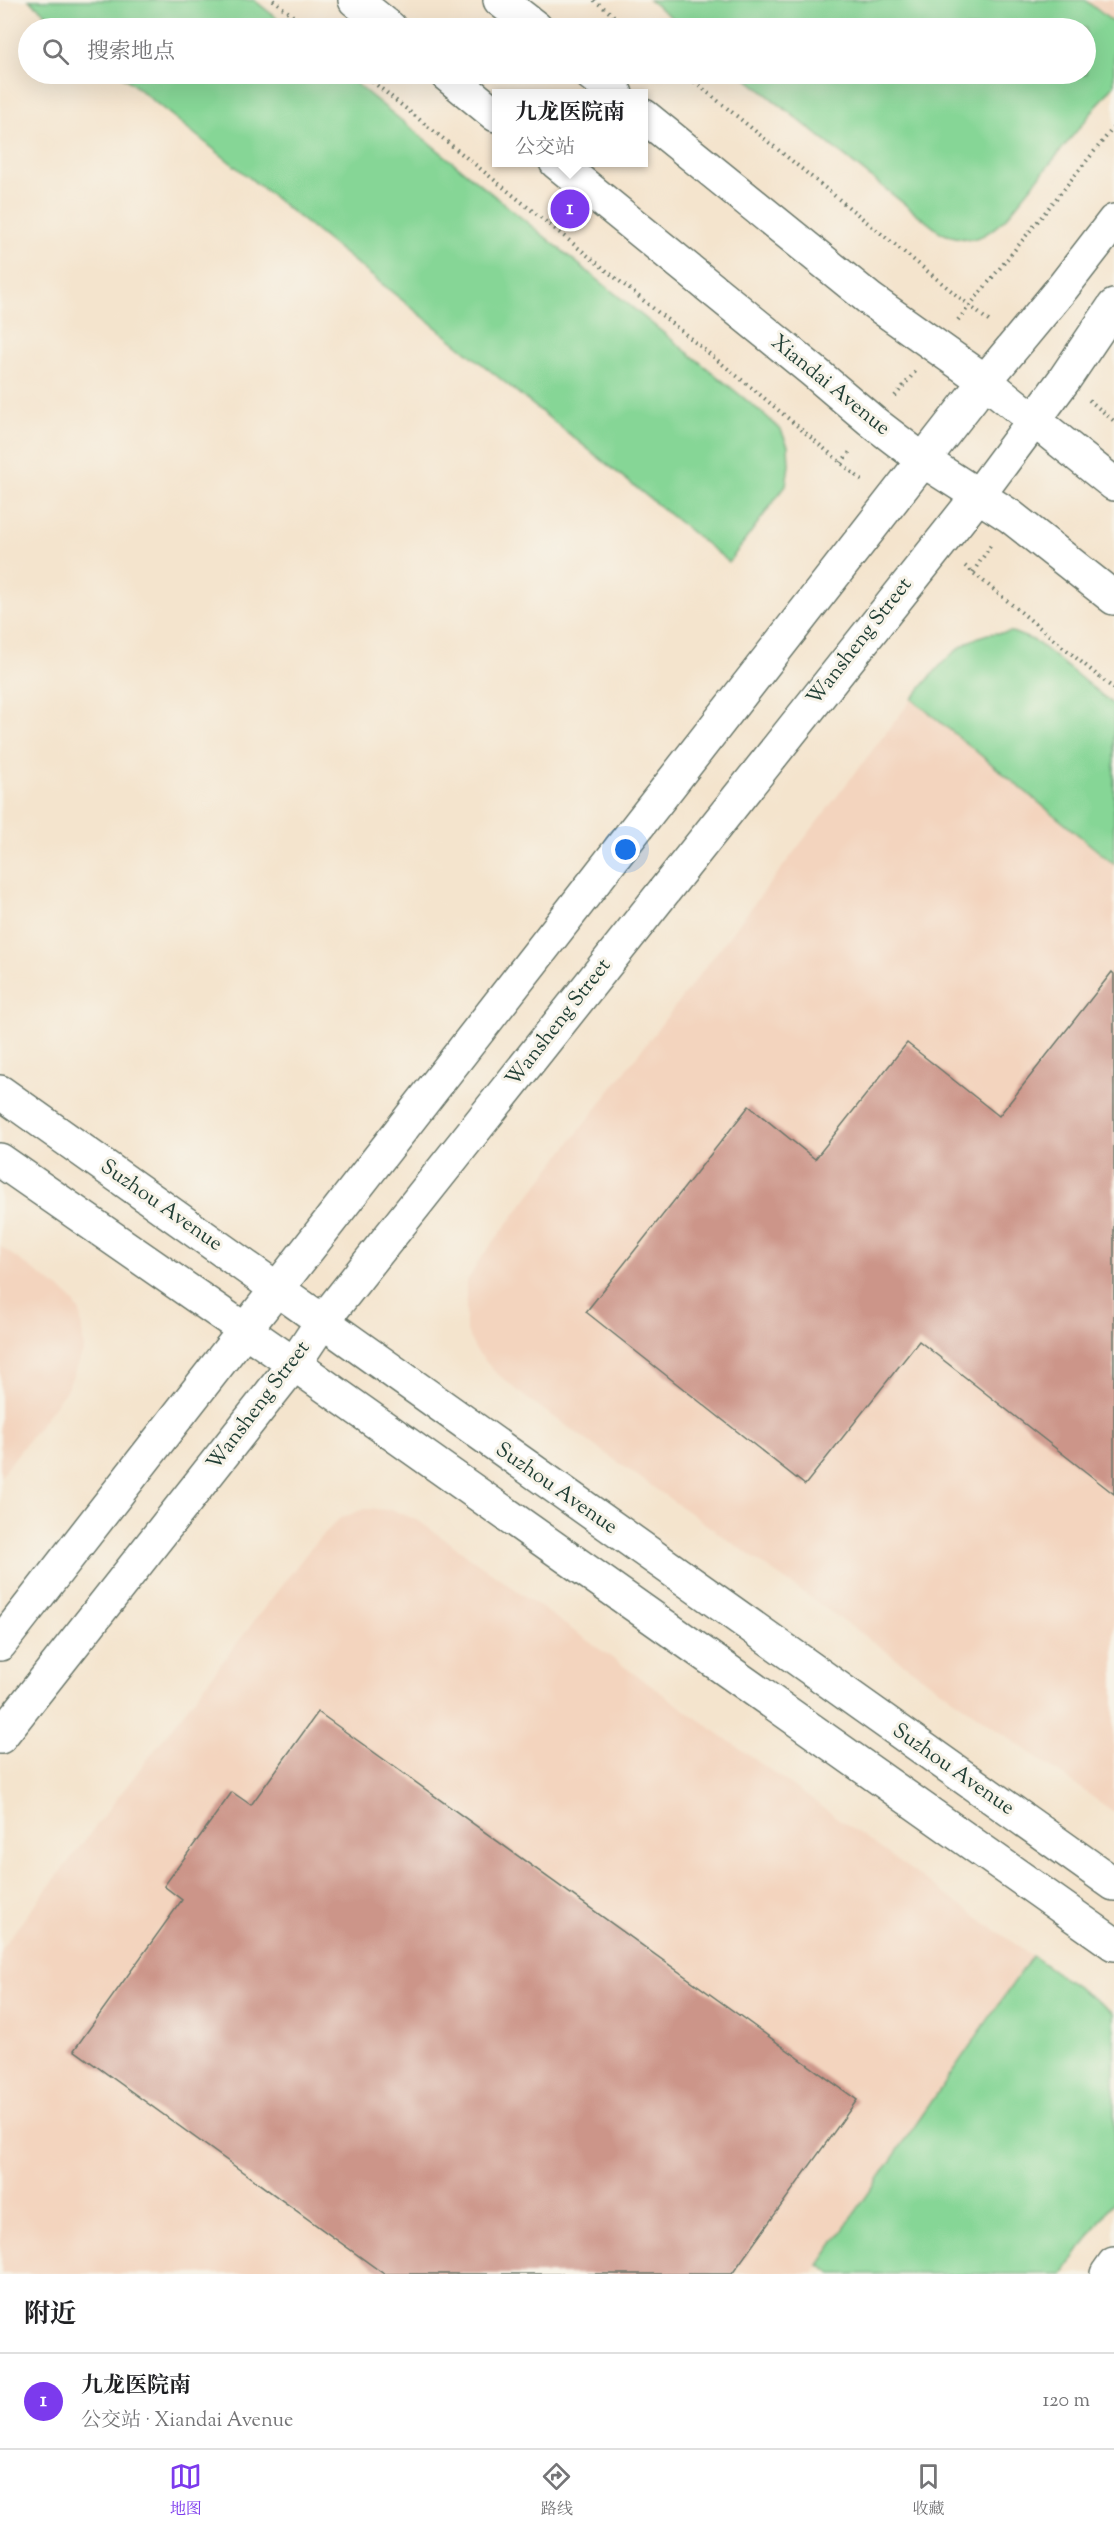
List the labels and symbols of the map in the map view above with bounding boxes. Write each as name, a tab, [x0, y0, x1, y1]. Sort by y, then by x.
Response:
pin: 1	[550, 186, 590, 232]
street label: Xiandai Avenue	[764, 328, 896, 444]
street label: Wansheng Street	[800, 572, 920, 712]
your location	[611, 835, 640, 864]
street label: Wansheng Street	[499, 953, 619, 1093]
street label: Suzhou Avenue	[94, 1153, 228, 1259]
street label: Wansheng Street	[200, 1335, 318, 1477]
street label: Suzhou Avenue	[489, 1436, 623, 1542]
street label: Suzhou Avenue	[886, 1717, 1020, 1823]

